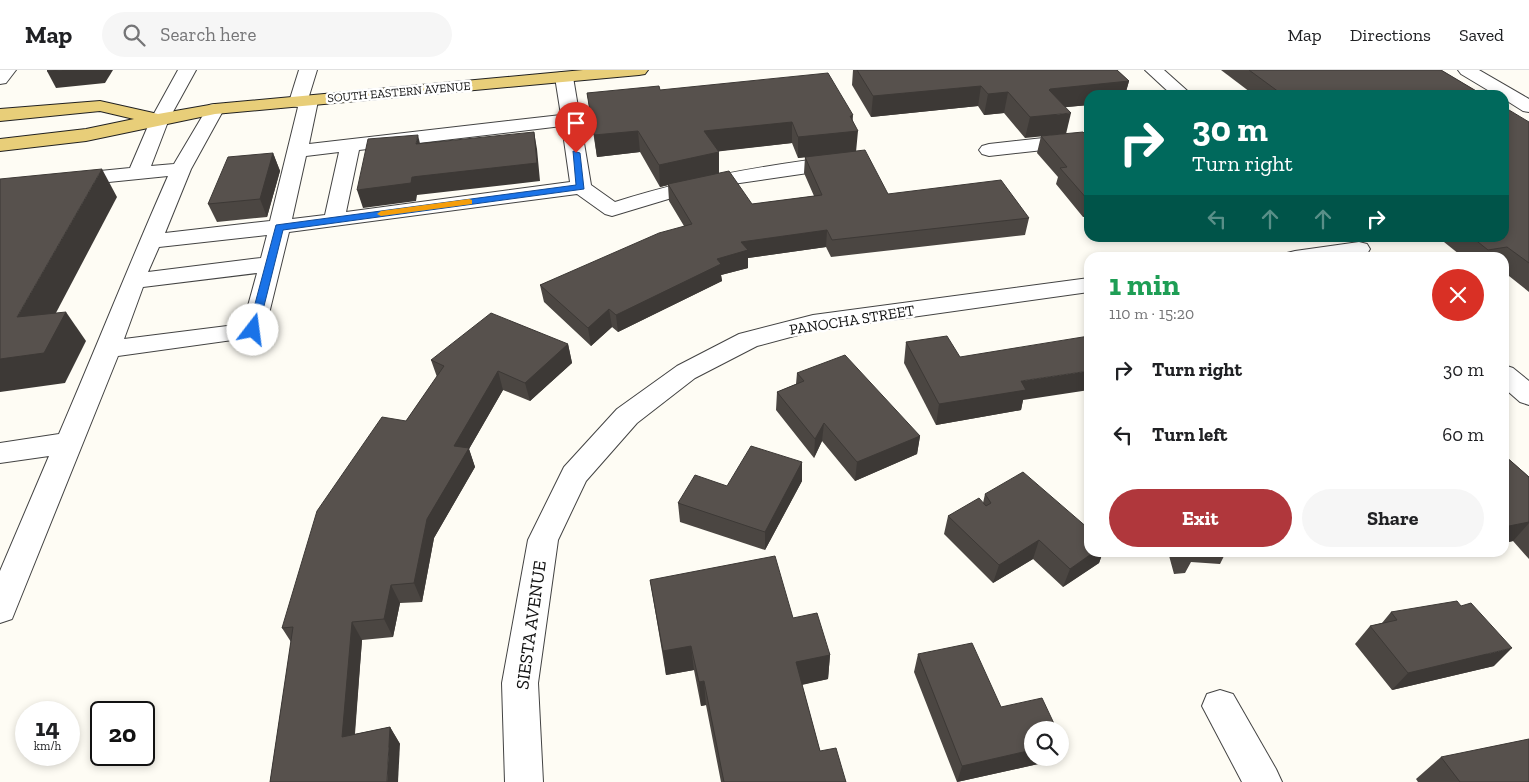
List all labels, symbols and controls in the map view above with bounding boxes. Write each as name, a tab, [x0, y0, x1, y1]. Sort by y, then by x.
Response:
search box	[102, 12, 452, 57]
text: Map	[25, 20, 72, 49]
icon: search	[120, 21, 148, 49]
text: Search here	[160, 23, 257, 46]
text: Map	[1287, 24, 1322, 46]
text: Directions	[1350, 24, 1431, 46]
text: Saved	[1459, 24, 1504, 46]
street label: SOUTH EASTERN AVENUE	[327, 79, 471, 105]
pin	[555, 102, 597, 153]
text: 30 m	[1192, 108, 1268, 150]
icon: arrive	[562, 109, 590, 137]
icon: right	[1109, 110, 1174, 175]
text: Turn right	[1192, 150, 1293, 177]
icon: left	[1203, 205, 1231, 233]
icon: ahead	[1256, 205, 1284, 233]
icon: ahead	[1309, 205, 1337, 233]
icon: right	[1362, 205, 1390, 233]
text: 1 min	[1109, 267, 1180, 303]
button: close	[1432, 269, 1484, 321]
street label: PANOCHA STREET	[788, 301, 916, 339]
position arrow	[226, 303, 278, 355]
text: 110 m · 15:20	[1109, 304, 1194, 323]
icon: right	[1109, 356, 1137, 384]
text: Turn right	[1152, 358, 1242, 381]
text: 30 m	[1443, 358, 1484, 381]
icon: left	[1109, 421, 1137, 449]
text: Turn left	[1152, 423, 1227, 446]
text: 60 m	[1442, 423, 1484, 446]
button: Exit	[1109, 489, 1292, 547]
button: Share	[1302, 489, 1484, 547]
street label: SIESTA AVENUE	[511, 559, 551, 691]
speed limit sign: 20	[90, 701, 155, 766]
text: 14	[35, 712, 60, 742]
map controls	[1024, 721, 1069, 766]
button: search	[1024, 721, 1069, 766]
text: km/h	[34, 739, 61, 753]

